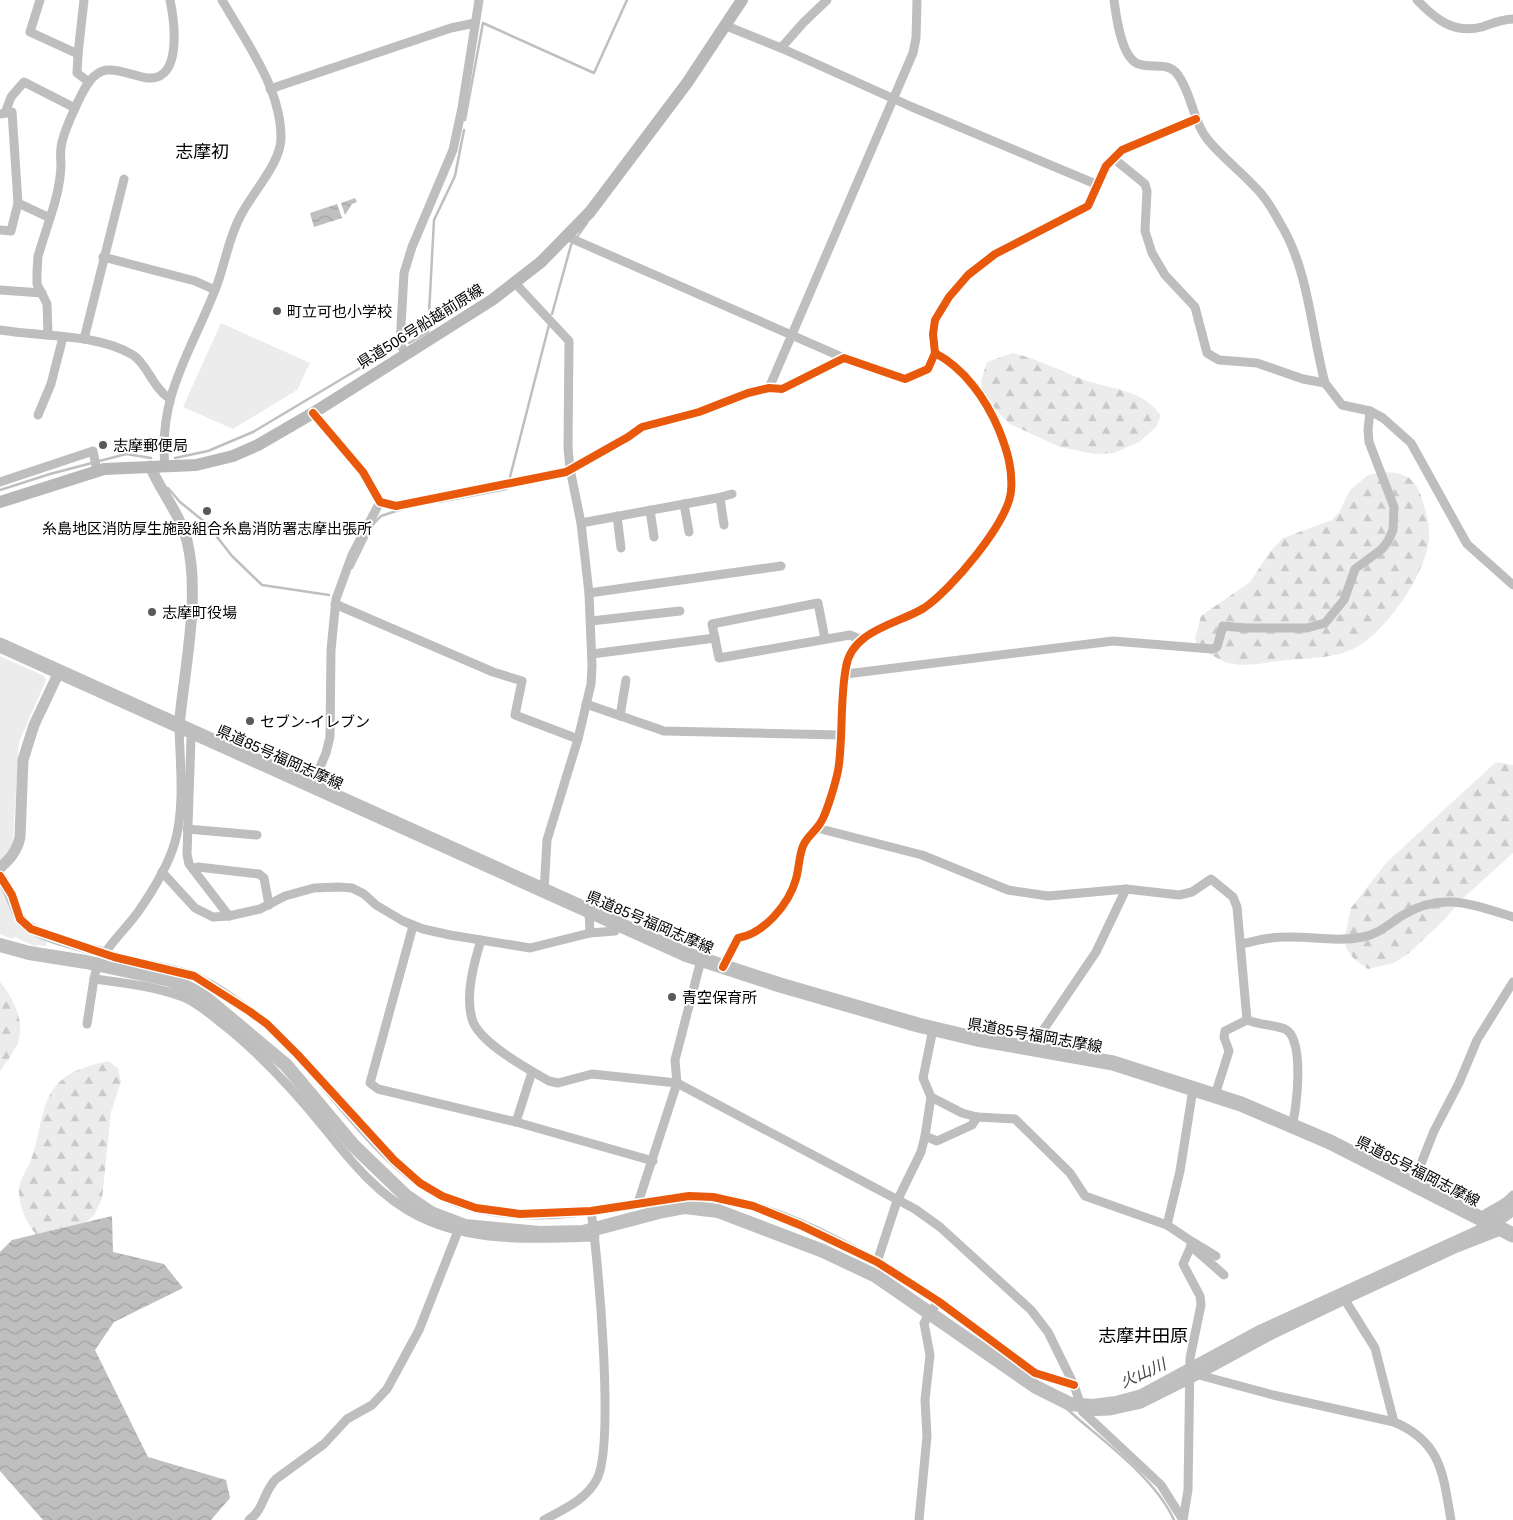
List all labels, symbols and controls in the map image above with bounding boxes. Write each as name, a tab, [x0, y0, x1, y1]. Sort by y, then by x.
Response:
district label: 志摩初	[175, 142, 229, 162]
street label: 県道506号船越前原線	[354, 280, 486, 372]
place label: 町立可也小学校	[287, 303, 392, 320]
marker: 町立可也小学校	[271, 305, 283, 317]
place label: 志摩郵便局	[113, 437, 188, 454]
marker: 志摩郵便局	[97, 439, 109, 451]
marker: 糸島地区消防厚生施設組合糸島消防署志摩出張所	[201, 505, 213, 517]
place label: 糸島地区消防厚生施設組合糸島消防署志摩出張所	[42, 520, 372, 537]
place label: 志摩町役場	[162, 604, 237, 621]
marker: 志摩町役場	[146, 606, 158, 618]
place label: セブン-イレブン	[260, 713, 370, 730]
marker: セブン-イレブン	[244, 715, 256, 727]
street label: 県道85号福岡志摩線	[214, 721, 346, 793]
street label: 県道85号福岡志摩線	[584, 887, 716, 957]
place label: 青空保育所	[682, 989, 757, 1006]
marker: 青空保育所	[666, 991, 678, 1003]
street label: 県道85号福岡志摩線	[966, 1015, 1104, 1055]
street label: 県道85号福岡志摩線	[1353, 1132, 1483, 1210]
district label: 志摩井田原	[1098, 1326, 1188, 1346]
water label: 火山川	[1118, 1355, 1170, 1391]

